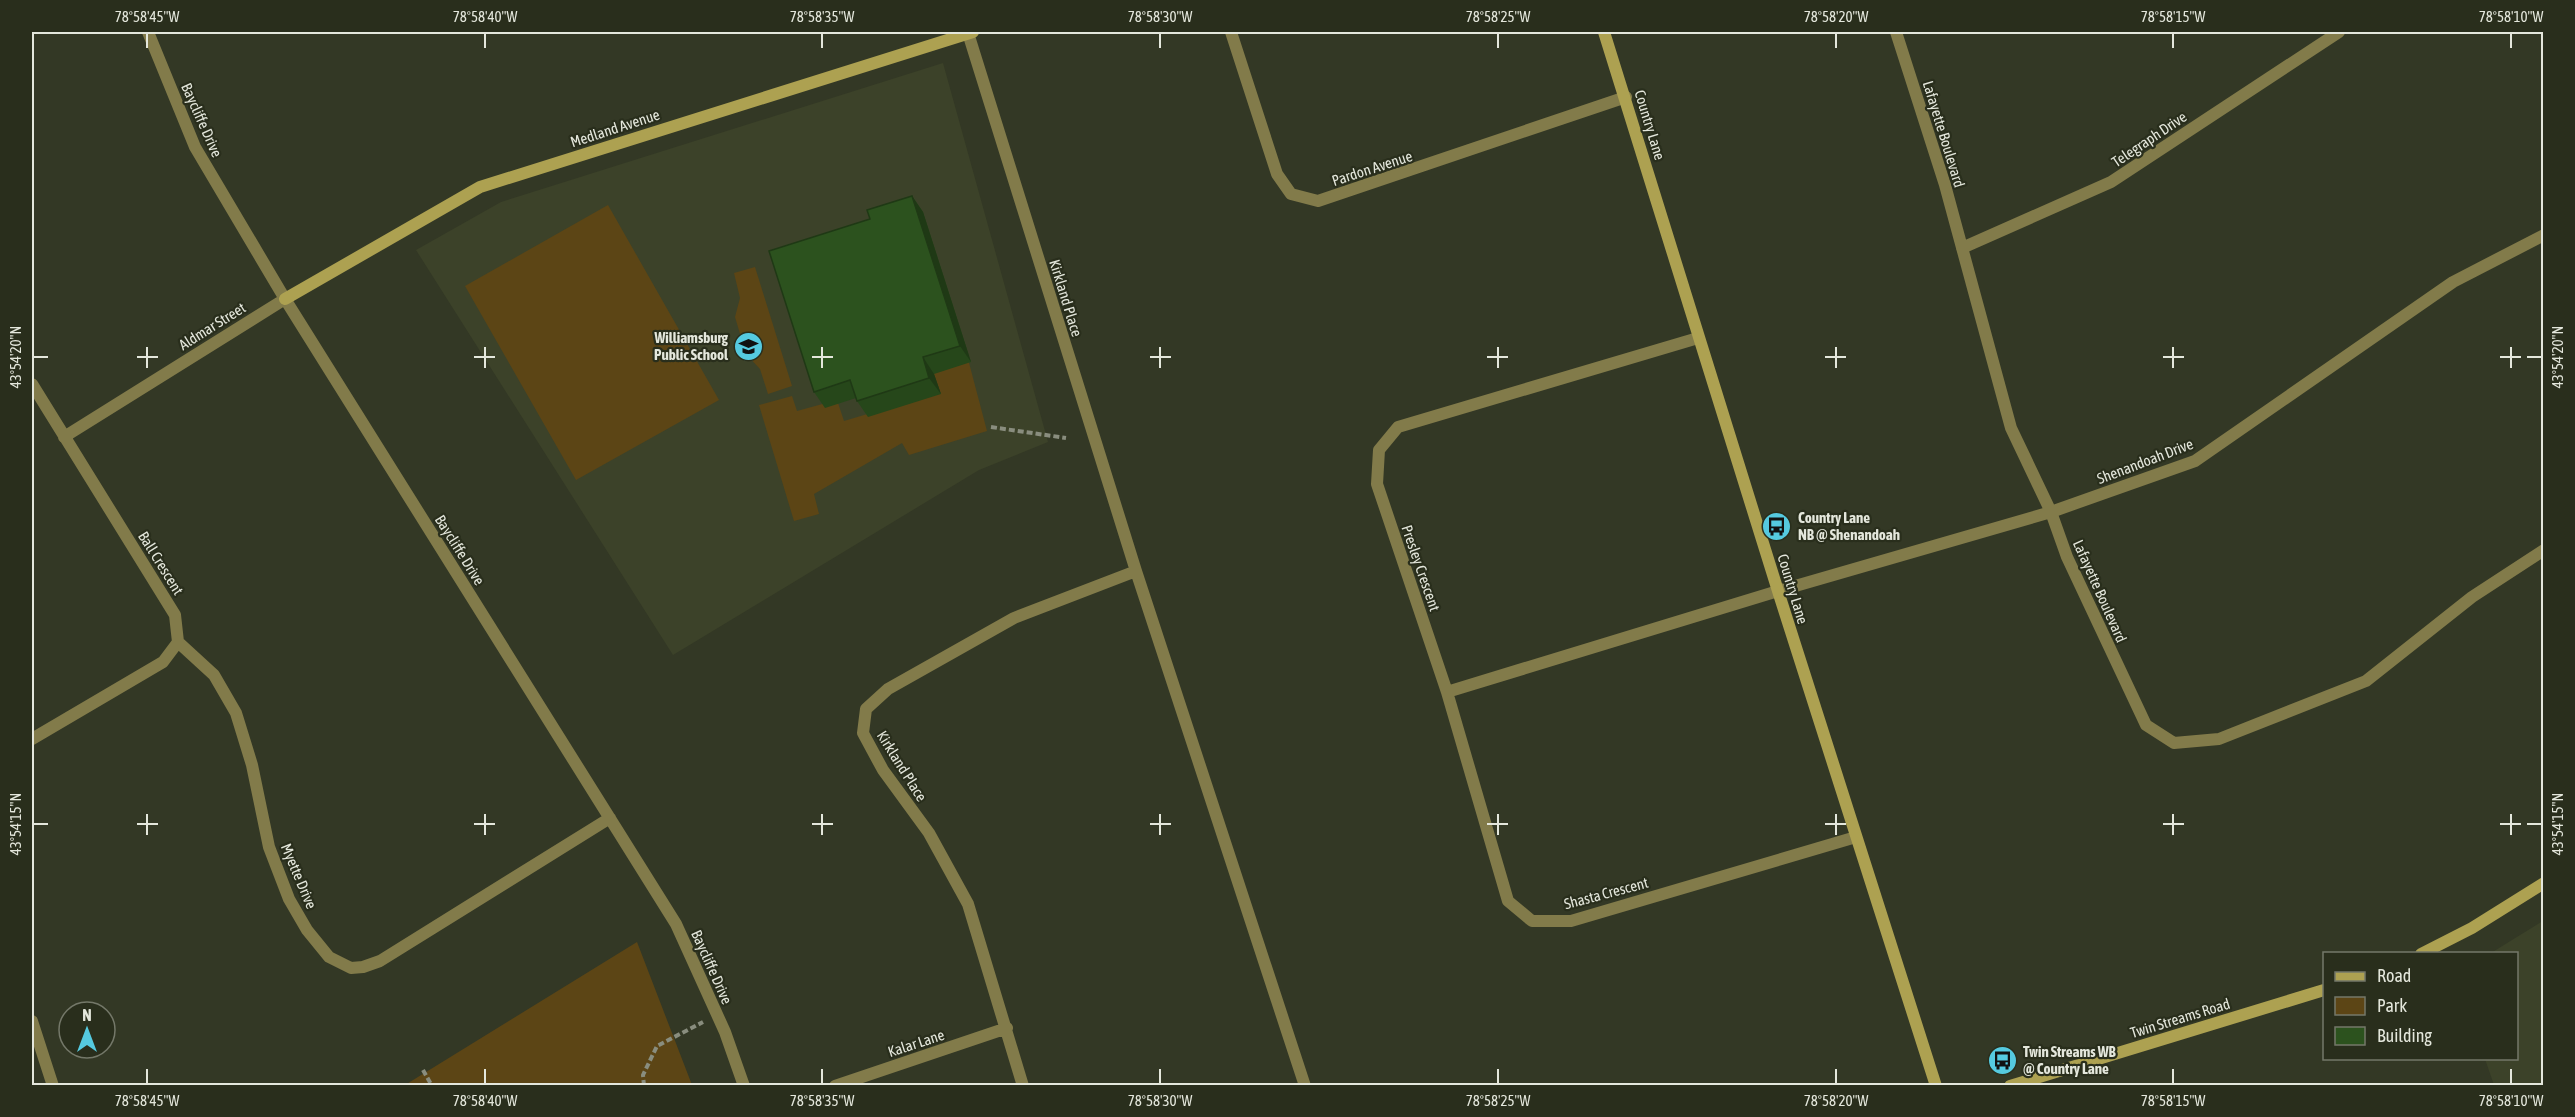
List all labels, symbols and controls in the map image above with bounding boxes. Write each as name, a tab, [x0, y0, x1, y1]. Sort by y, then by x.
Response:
text: 78°58'45"W	[115, 8, 179, 25]
text: 78°58'40"W	[453, 8, 517, 25]
text: 78°58'35"W	[790, 8, 854, 25]
text: 78°58'30"W	[1128, 8, 1192, 25]
text: 78°58'25"W	[1466, 8, 1530, 25]
text: 78°58'20"W	[1804, 8, 1868, 25]
text: 78°58'15"W	[2141, 8, 2205, 25]
text: 78°58'10"W	[2479, 8, 2543, 25]
street label: Lafayette Boulevard	[1920, 79, 1968, 189]
street label: Baycliffe Drive	[178, 80, 226, 160]
street label: Country Lane	[1631, 88, 1669, 162]
street label: Medland Avenue	[568, 106, 662, 150]
street label: Telegraph Drive	[2108, 108, 2190, 170]
street label: Pardon Avenue	[1330, 147, 1414, 189]
street label: Kirkland Place	[1046, 257, 1086, 339]
street label: Aldmar Street	[176, 299, 248, 353]
text: 43°54'20"N	[7, 326, 24, 388]
text: 43°54'20"N	[2549, 326, 2566, 388]
place label: Williamsburg Public School	[653, 329, 729, 363]
school or university icon: Williamsburg Public School	[733, 330, 765, 362]
street label: Shenandoah Drive	[2095, 435, 2196, 487]
place label: Country Lane NB @ Shenandoah	[1798, 509, 1900, 543]
bus stop icon: Country Lane NB @ Shenandoah	[1761, 510, 1793, 542]
street label: Baycliffe Drive	[432, 512, 488, 588]
street label: Presley Crescent	[1398, 523, 1444, 613]
street label: Ball Crescent	[135, 528, 187, 598]
street label: Lafayette Boulevard	[2070, 537, 2130, 645]
street label: Country Lane	[1774, 552, 1812, 626]
street label: Kirkland Place	[874, 728, 930, 805]
text: 43°54'15"N	[7, 793, 24, 855]
text: 43°54'15"N	[2549, 793, 2566, 855]
street label: Myette Drive	[278, 841, 320, 911]
street label: Shasta Crescent	[1562, 874, 1650, 912]
street label: Baycliffe Drive	[688, 927, 736, 1007]
legend	[2323, 952, 2518, 1060]
text: Road	[2377, 965, 2411, 986]
street label: Twin Streams Road	[2128, 995, 2232, 1041]
text: Park	[2377, 995, 2407, 1016]
north arrow	[57, 1000, 117, 1060]
text: N	[82, 1006, 92, 1024]
text: Building	[2377, 1025, 2432, 1046]
street label: Kalar Lane	[886, 1026, 947, 1060]
place label: Twin Streams WB @ Country Lane	[2023, 1043, 2117, 1077]
bus stop icon: Twin Streams WB @ Country Lane	[1986, 1044, 2018, 1076]
text: 78°58'45"W	[115, 1092, 179, 1109]
text: 78°58'40"W	[453, 1092, 517, 1109]
text: 78°58'35"W	[790, 1092, 854, 1109]
text: 78°58'30"W	[1128, 1092, 1192, 1109]
text: 78°58'25"W	[1466, 1092, 1530, 1109]
text: 78°58'20"W	[1804, 1092, 1868, 1109]
text: 78°58'15"W	[2141, 1092, 2205, 1109]
text: 78°58'10"W	[2479, 1092, 2543, 1109]

